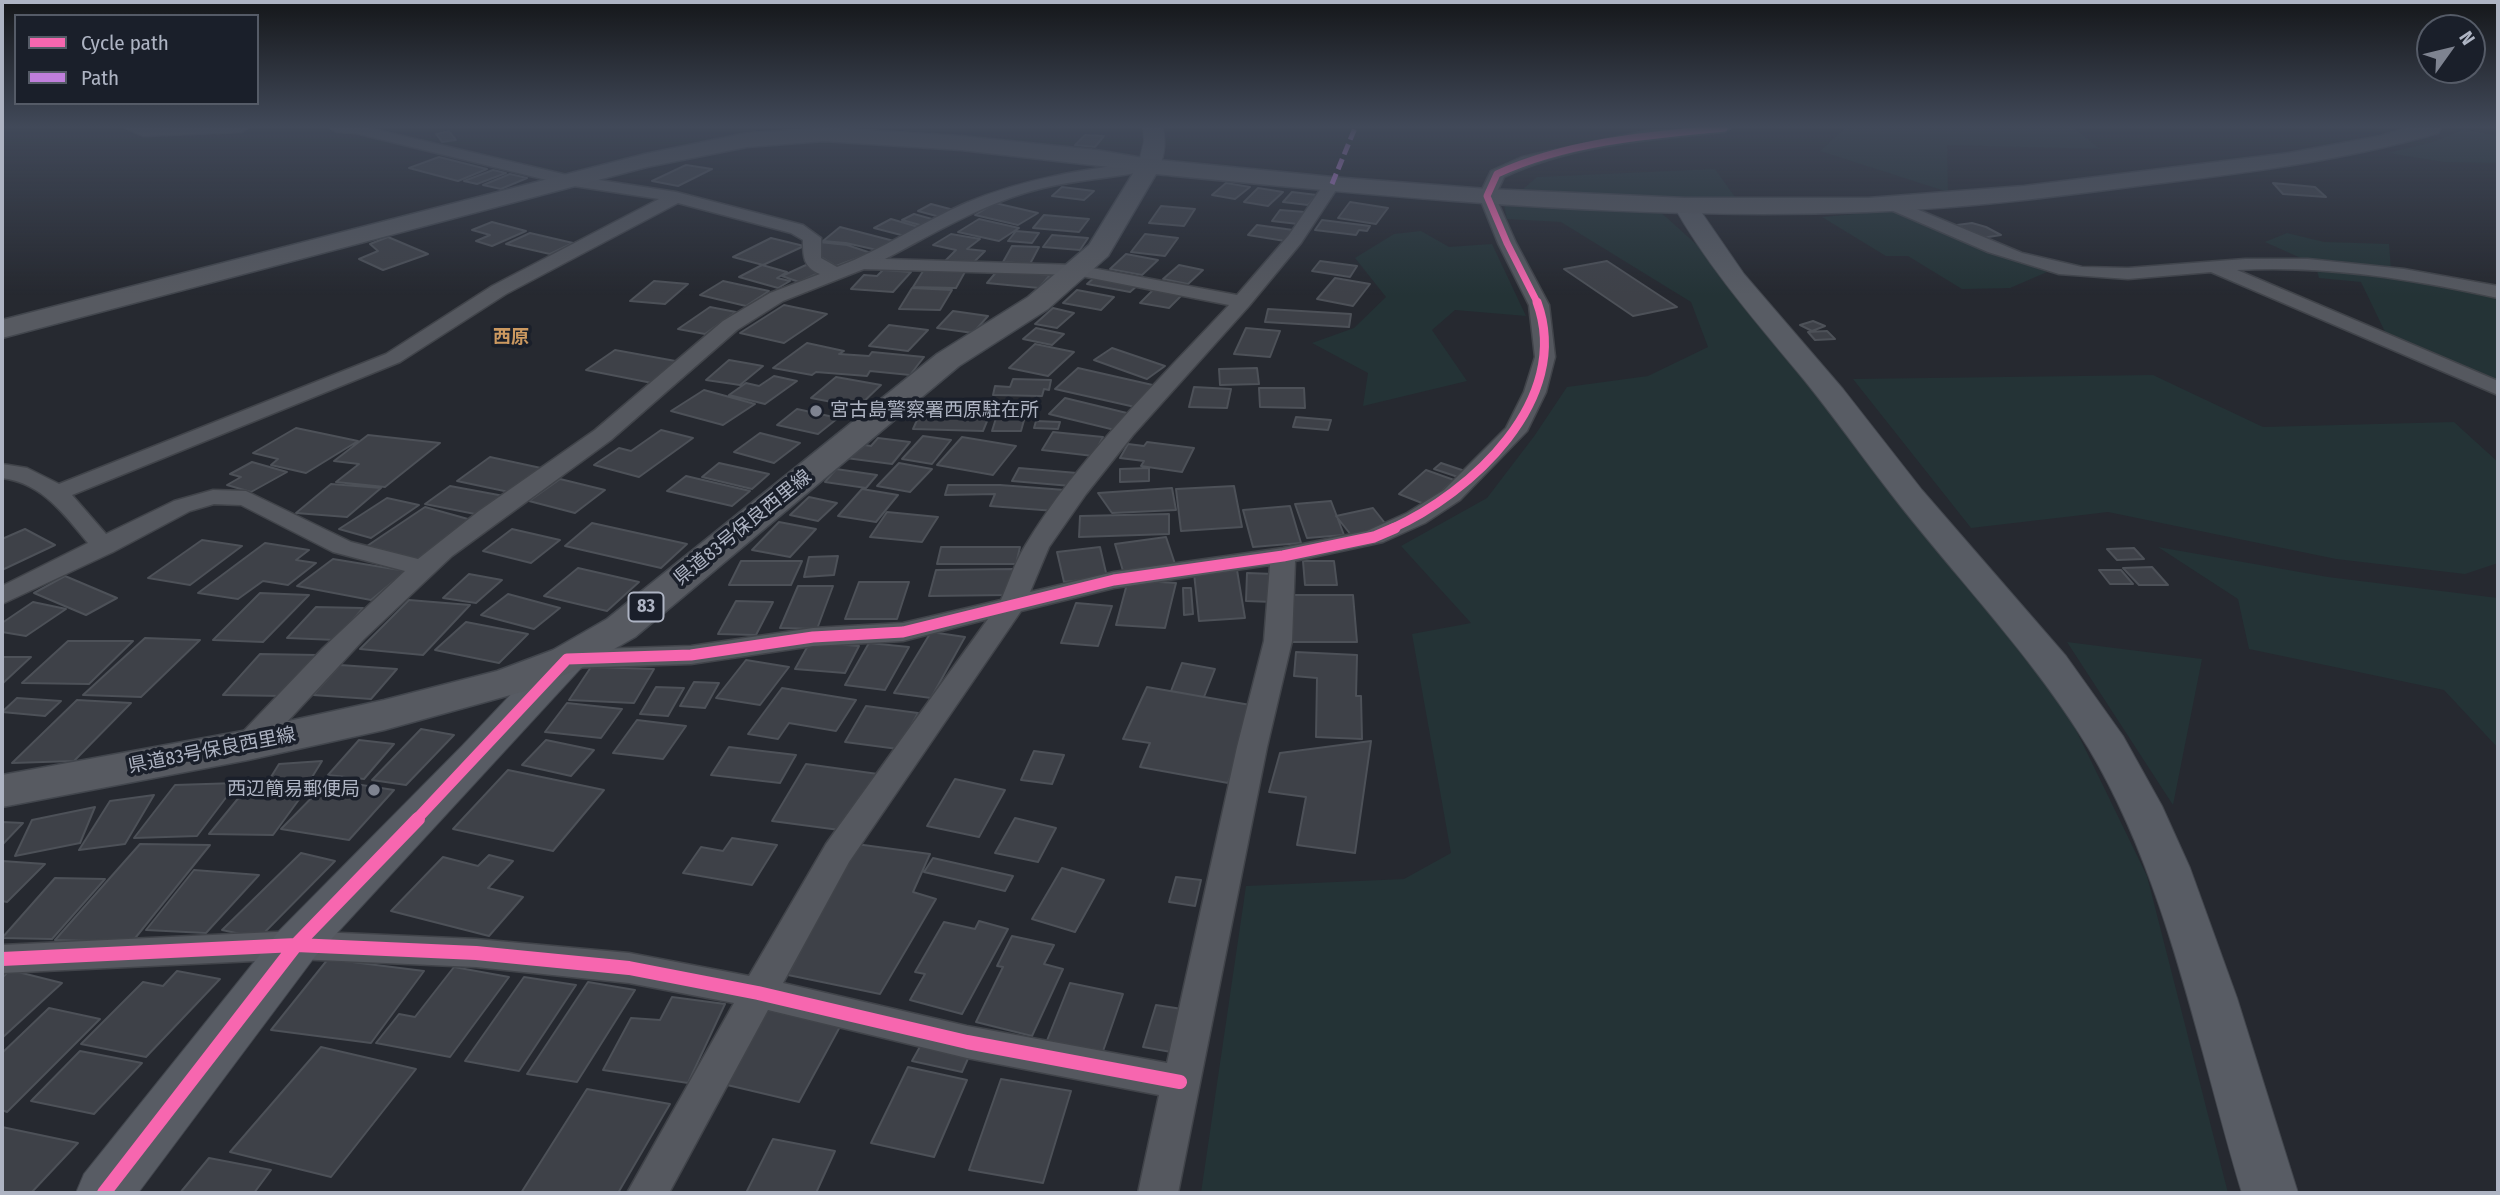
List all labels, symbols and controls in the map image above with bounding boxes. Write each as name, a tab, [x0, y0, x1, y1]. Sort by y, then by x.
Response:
legend	[14, 14, 259, 105]
north arrow	[2416, 14, 2486, 84]
text: N	[2454, 27, 2480, 49]
text: Cycle path	[81, 30, 169, 56]
text: Path	[81, 65, 119, 91]
district label: 西原	[493, 327, 529, 349]
place label: 宮古島警察署西原駐在所	[830, 400, 1039, 422]
marker: 宮古島警察署西原駐在所	[808, 403, 824, 419]
street label: 県道83号保良西里線	[670, 466, 816, 590]
road number: 83	[628, 592, 664, 622]
street label: 県道83号保良西里線	[126, 724, 298, 778]
place label: 西辺簡易郵便局	[227, 779, 360, 801]
marker: 西辺簡易郵便局	[366, 782, 382, 798]

